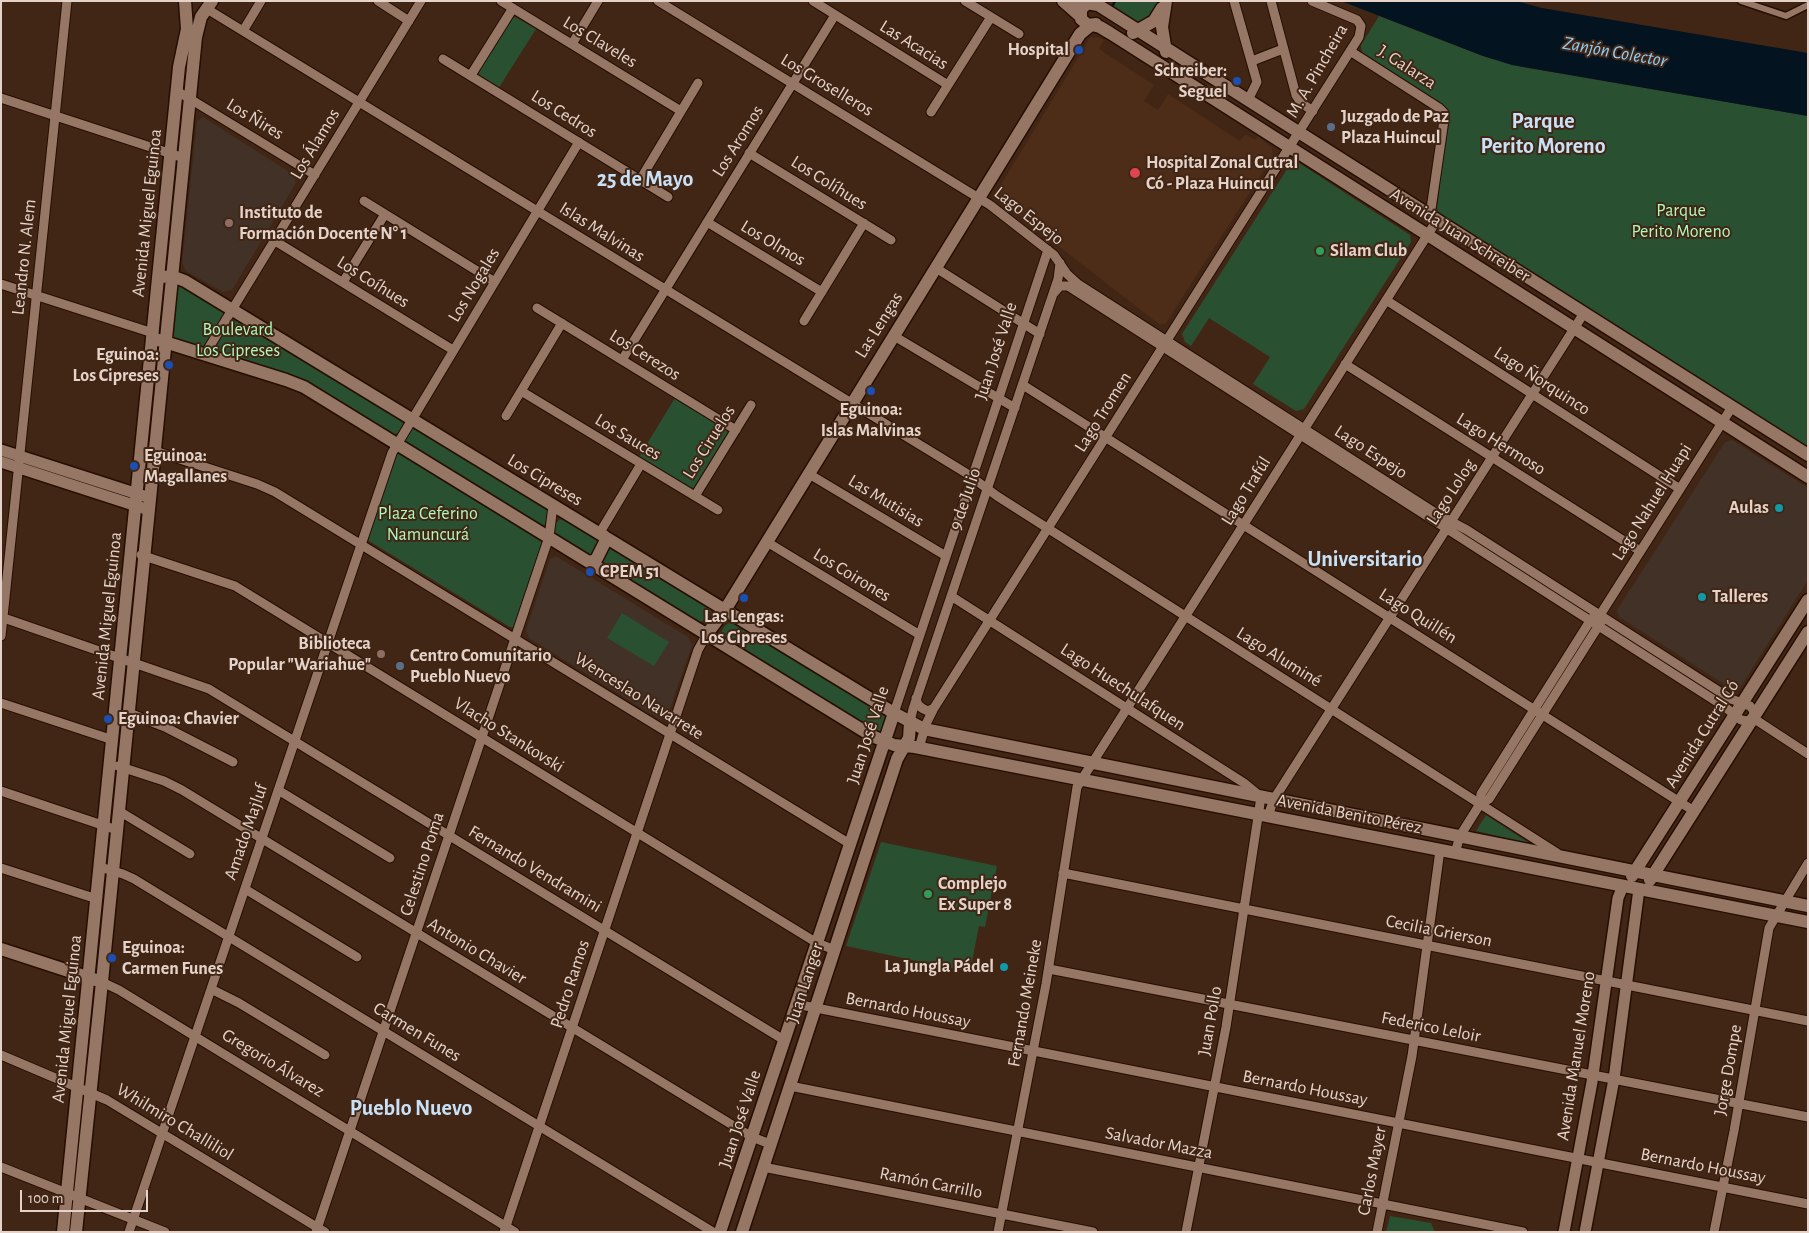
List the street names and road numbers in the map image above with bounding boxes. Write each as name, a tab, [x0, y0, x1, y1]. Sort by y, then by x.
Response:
street label: Los Claveles	[559, 11, 641, 73]
street label: Las Acacias	[876, 15, 952, 75]
street label: M. A. Pincheira	[1281, 20, 1353, 122]
street label: J. Galarza	[1374, 40, 1440, 94]
street label: Los Groselleros	[777, 49, 877, 121]
street label: Los Cedros	[527, 85, 601, 143]
street label: Los Ñires	[222, 93, 288, 145]
street label: Los Aromos	[708, 101, 768, 181]
street label: Los Álamos	[286, 105, 344, 183]
street label: Avenida Miguel Eguinoa	[127, 128, 167, 298]
street label: Los Colíhues	[787, 151, 871, 215]
street label: Lago Espejo	[990, 182, 1068, 250]
street label: Avenida Juan Schreiber	[1386, 183, 1534, 287]
street label: Islas Malvinas	[555, 197, 649, 267]
street label: Leandro N. Alem	[7, 198, 41, 316]
street label: Los Olmos	[737, 215, 809, 271]
street label: Los Nogales	[443, 244, 505, 326]
street label: Los Coíhues	[333, 251, 413, 313]
street label: Las Lengas	[850, 288, 908, 362]
street label: Juan José Valle	[970, 299, 1022, 403]
street label: Los Cerezos	[605, 325, 685, 385]
street label: Lago Ñorquinco	[1490, 342, 1594, 420]
street label: Lago Tromen	[1070, 368, 1136, 456]
street label: Los Ciruelos	[678, 401, 740, 483]
street label: Lago Hermoso	[1452, 408, 1550, 480]
street label: Los Sauces	[591, 409, 665, 465]
street label: Lago Espejo	[1330, 420, 1412, 484]
street label: Lago Nahuel Huapi	[1607, 439, 1697, 565]
street label: Los Cipreses	[503, 449, 587, 511]
street label: Lago Trafúl	[1216, 453, 1276, 529]
street label: Lago Lolog	[1422, 455, 1480, 529]
street label: 9 de Julio	[944, 465, 986, 533]
street label: Las Mutisias	[844, 470, 928, 532]
street label: Avenida Miguel Eguinoa	[87, 531, 127, 701]
street label: Los Coirones	[809, 543, 895, 607]
street label: Lago Quillén	[1375, 584, 1461, 648]
street label: Lago Aluminé	[1232, 622, 1326, 692]
street label: Lago Huechulafquen	[1056, 638, 1190, 736]
street label: Wenceslao Navarrete	[570, 647, 708, 745]
street label: Avenida Cutral Có	[1660, 676, 1744, 792]
street label: Juan José Valle	[842, 683, 894, 787]
street label: Vlacho Stankovski	[450, 693, 568, 777]
street label: Amado Majluf	[219, 781, 273, 883]
street label: Avenida Benito Pérez	[1275, 789, 1423, 839]
street label: Celestino Poma	[395, 809, 449, 919]
street label: Fernando Vendramini	[464, 821, 606, 917]
street label: Cecilia Grierson	[1384, 910, 1494, 952]
street label: Antonio Chavier	[423, 913, 531, 989]
street label: Avenida Miguel Eguinoa	[47, 934, 87, 1104]
street label: Pedro Ramos	[546, 937, 594, 1031]
street label: Fernando Meineke	[1003, 937, 1047, 1069]
street label: Juan Langer	[782, 940, 828, 1026]
street label: Avenida Manuel Moreno	[1552, 970, 1600, 1142]
street label: Juan Pollo	[1193, 985, 1227, 1057]
street label: Bernardo Houssay	[844, 987, 972, 1033]
street label: Carmen Funes	[369, 997, 465, 1067]
street label: Federico Leloir	[1379, 1007, 1483, 1047]
street label: Jorge Dompe	[1709, 1023, 1747, 1117]
street label: Gregorio Álvarez	[218, 1024, 328, 1102]
street label: Bernardo Houssay	[1241, 1065, 1369, 1111]
street label: Juan José Valle	[714, 1067, 766, 1171]
street label: Whilmiro Challiliol	[113, 1079, 237, 1165]
street label: Salvador Mazza	[1104, 1122, 1214, 1164]
street label: Carlos Mayer	[1353, 1125, 1391, 1217]
street label: Bernardo Houssay	[1639, 1143, 1767, 1189]
street label: Ramón Carrillo	[878, 1162, 984, 1204]

